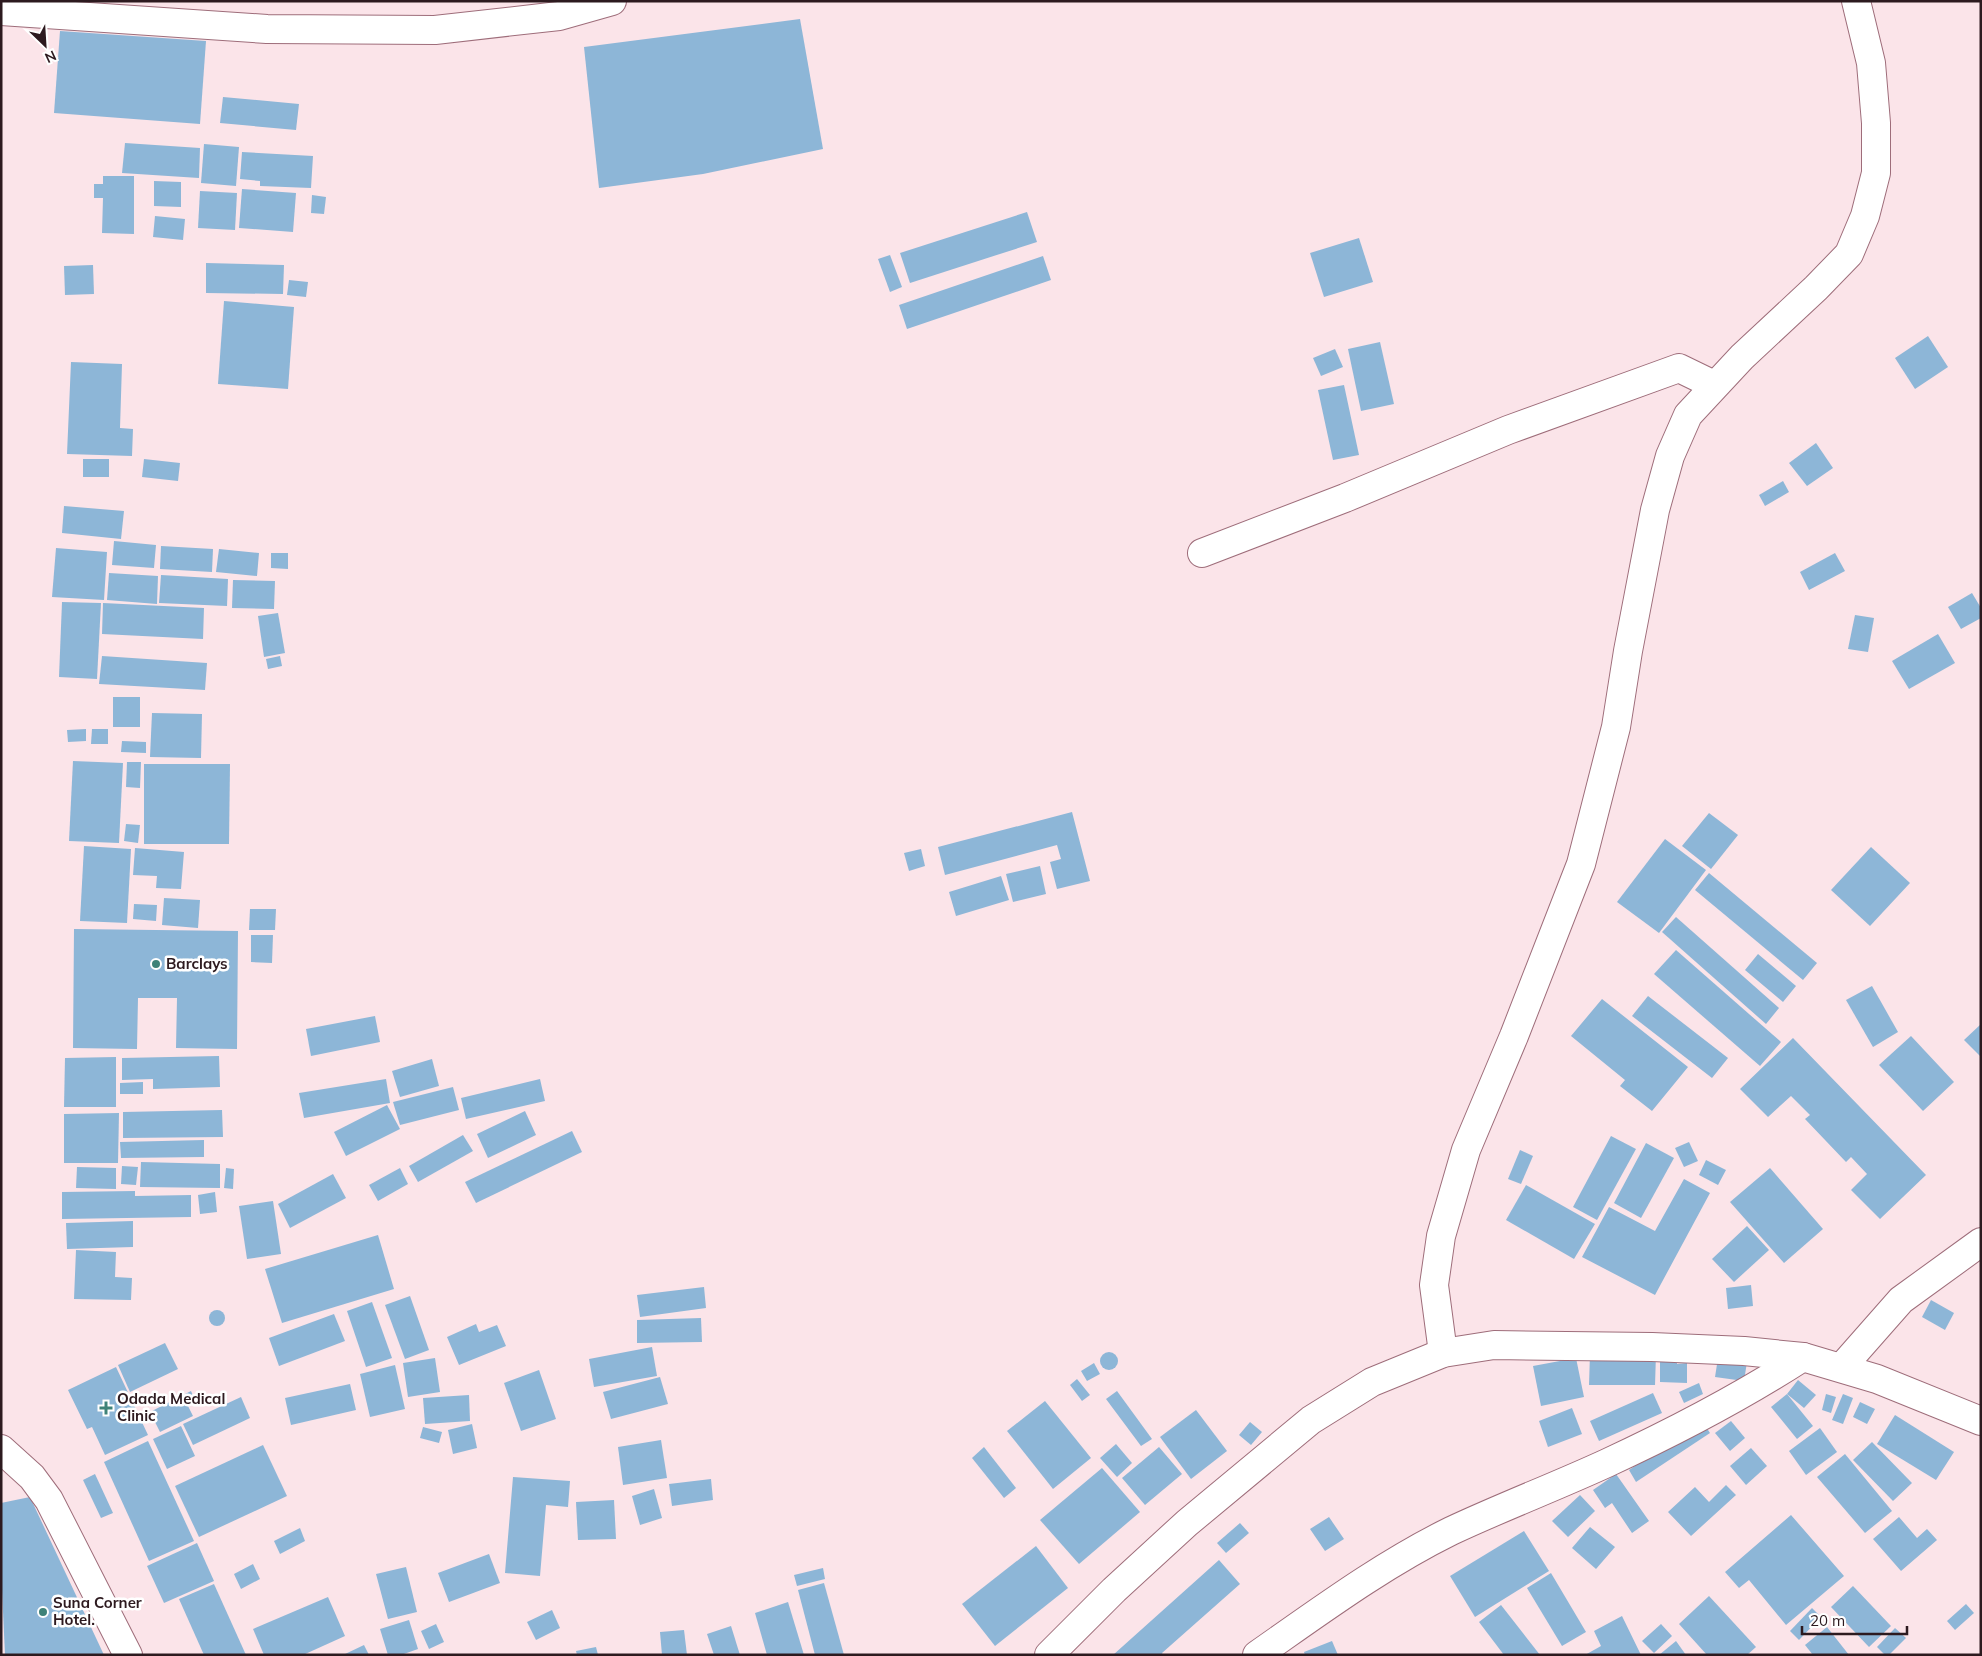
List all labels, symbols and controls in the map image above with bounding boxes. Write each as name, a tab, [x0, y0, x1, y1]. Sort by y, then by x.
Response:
north arrow	[20, 20, 70, 70]
text: N	[42, 46, 59, 67]
place label: Barclays	[166, 954, 228, 973]
marker: Barclays	[150, 958, 162, 970]
place label: Odada Medical Clinic	[117, 1389, 225, 1425]
marker: Odada Medical Clinic	[99, 1401, 113, 1415]
place label: Suna Corner Hotel.	[53, 1593, 142, 1629]
scale bar	[1802, 1604, 1907, 1636]
marker: Suna Corner Hotel.	[37, 1606, 49, 1618]
text: 20 m	[1810, 1611, 1845, 1630]

